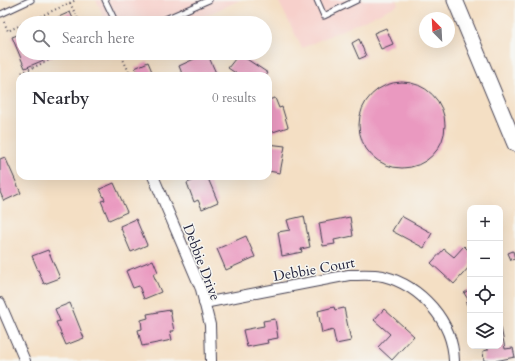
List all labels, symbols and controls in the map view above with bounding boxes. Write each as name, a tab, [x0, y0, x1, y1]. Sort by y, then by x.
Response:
north arrow	[419, 12, 455, 48]
search box	[16, 16, 272, 60]
icon: search	[30, 27, 52, 49]
text: Search here	[62, 28, 135, 48]
text: Nearby	[32, 87, 89, 110]
text: 0 results	[212, 89, 256, 107]
map controls	[467, 205, 503, 349]
button: +	[467, 205, 503, 241]
street label: Debbie Drive	[178, 221, 225, 303]
button: −	[467, 241, 503, 277]
street label: Debbie Court	[272, 253, 357, 286]
button: locate	[467, 277, 503, 313]
button: layers	[467, 313, 503, 349]

